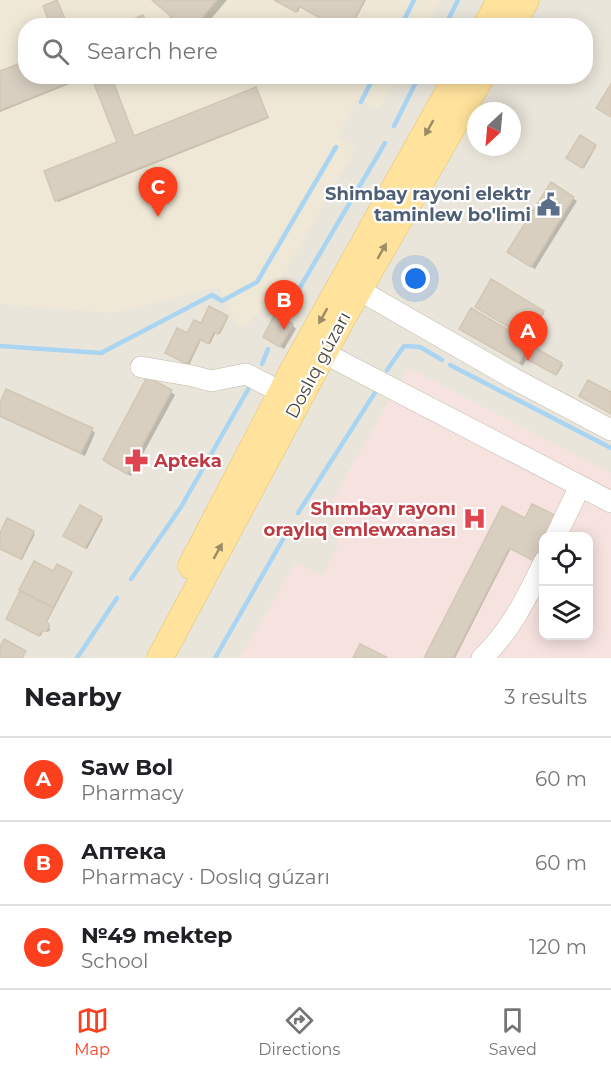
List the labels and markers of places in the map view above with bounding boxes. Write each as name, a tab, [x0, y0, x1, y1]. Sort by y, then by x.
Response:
pin: C	[138, 168, 178, 217]
place label: Shimbay rayoni elektr taminlew bo'limi	[325, 183, 531, 226]
public building icon: Shimbay rayoni elektr taminlew bo'limi	[536, 191, 562, 217]
pin: B	[264, 280, 304, 330]
pin: A	[508, 312, 548, 361]
pharmacy icon: Apteka	[123, 448, 149, 474]
place label: Apteka	[153, 450, 222, 472]
place label: Shımbay rayonı oraylıq emlewxanası	[264, 498, 456, 541]
hospital icon: Shımbay rayonı oraylıq emlewxanası	[461, 506, 487, 532]

